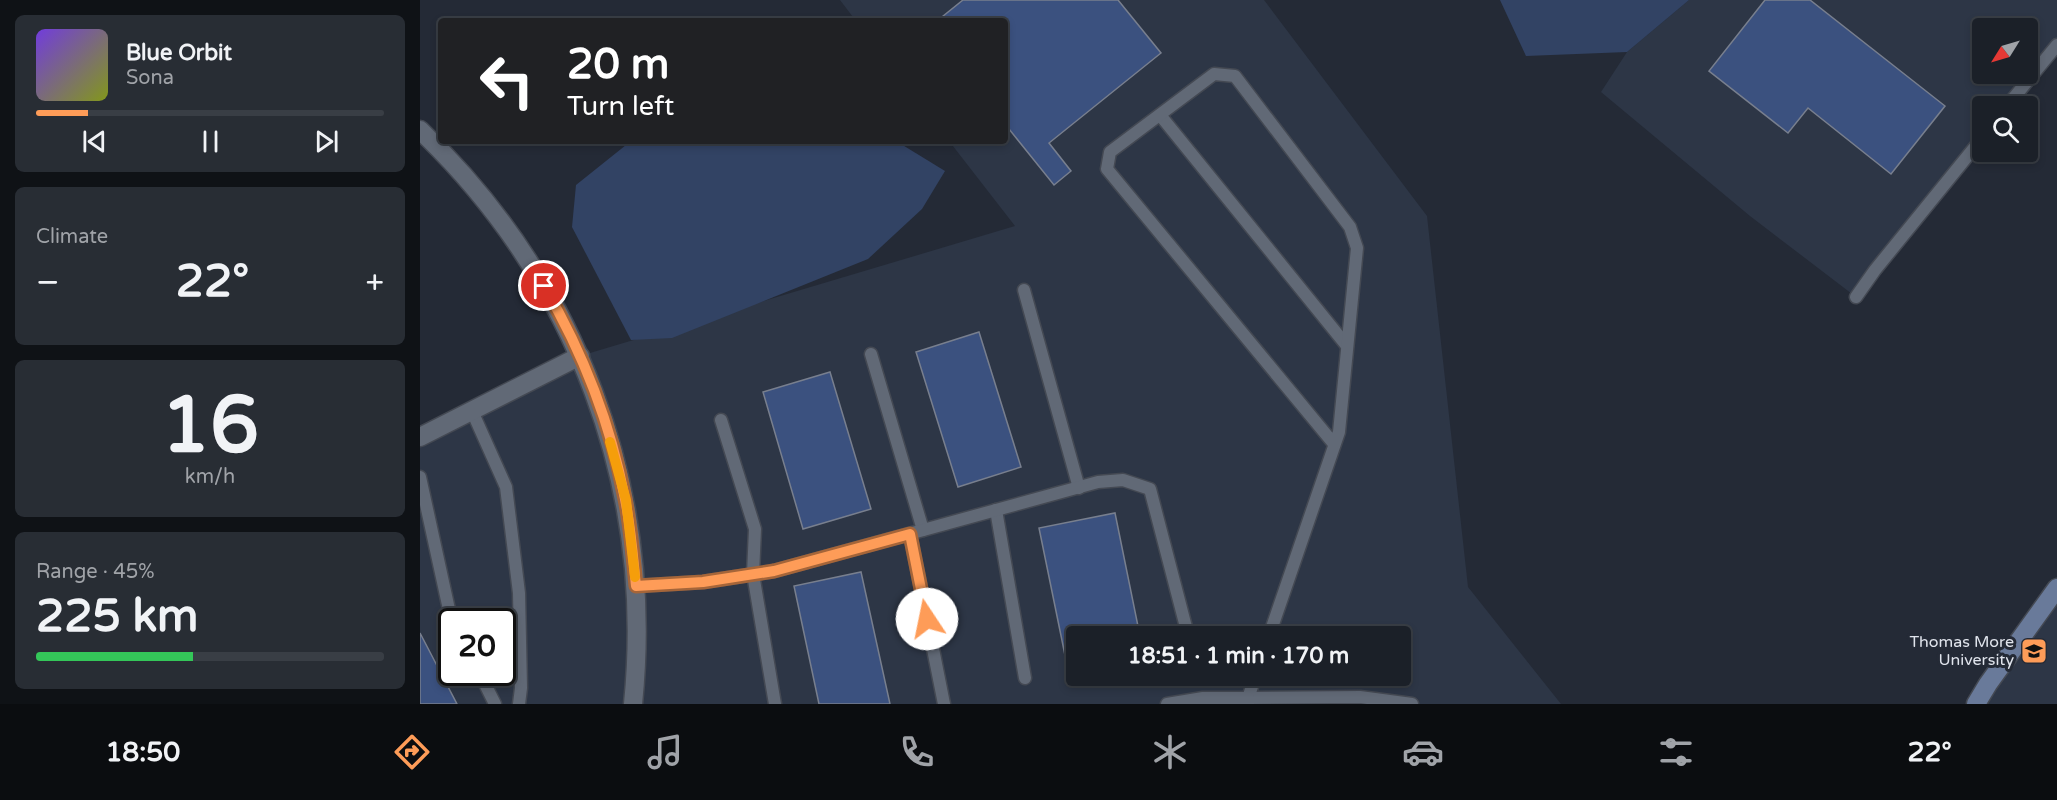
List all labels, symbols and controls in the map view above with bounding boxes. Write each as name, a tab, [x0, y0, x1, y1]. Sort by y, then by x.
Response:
north arrow	[1972, 18, 2038, 84]
map controls	[1972, 18, 2038, 162]
text: 20 m	[567, 39, 669, 90]
text: Blue Orbit	[126, 40, 232, 66]
icon: left	[468, 42, 546, 120]
text: Sona	[126, 66, 174, 90]
text: Turn left	[567, 90, 674, 123]
button: search	[1972, 96, 2038, 162]
icon: previous	[78, 125, 111, 158]
icon: pause	[194, 125, 227, 158]
icon: next	[310, 125, 343, 158]
text: Climate	[36, 225, 108, 249]
text: 22°	[176, 255, 249, 309]
pin	[518, 260, 569, 311]
text: −	[36, 263, 60, 302]
text: +	[365, 263, 384, 302]
icon: arrive	[527, 269, 560, 302]
text: 16	[161, 379, 259, 473]
text: km/h	[185, 465, 235, 489]
text: Range · 45%	[36, 560, 155, 584]
position arrow	[895, 587, 959, 651]
text: 225 km	[36, 590, 198, 644]
speed limit sign: 20	[438, 608, 516, 686]
place label: Thomas More University	[1909, 632, 2014, 670]
school or university icon: Thomas More University	[2019, 636, 2049, 666]
text: 18:51 · 1 min · 170 m	[1128, 643, 1349, 669]
icon: directions	[391, 731, 433, 773]
icon: music	[644, 731, 686, 773]
icon: phone	[896, 731, 938, 773]
icon: climate	[1149, 731, 1191, 773]
icon: car	[1402, 731, 1444, 773]
icon: filters	[1655, 731, 1697, 773]
text: 18:50	[105, 736, 180, 769]
text: 22°	[1907, 736, 1952, 769]

